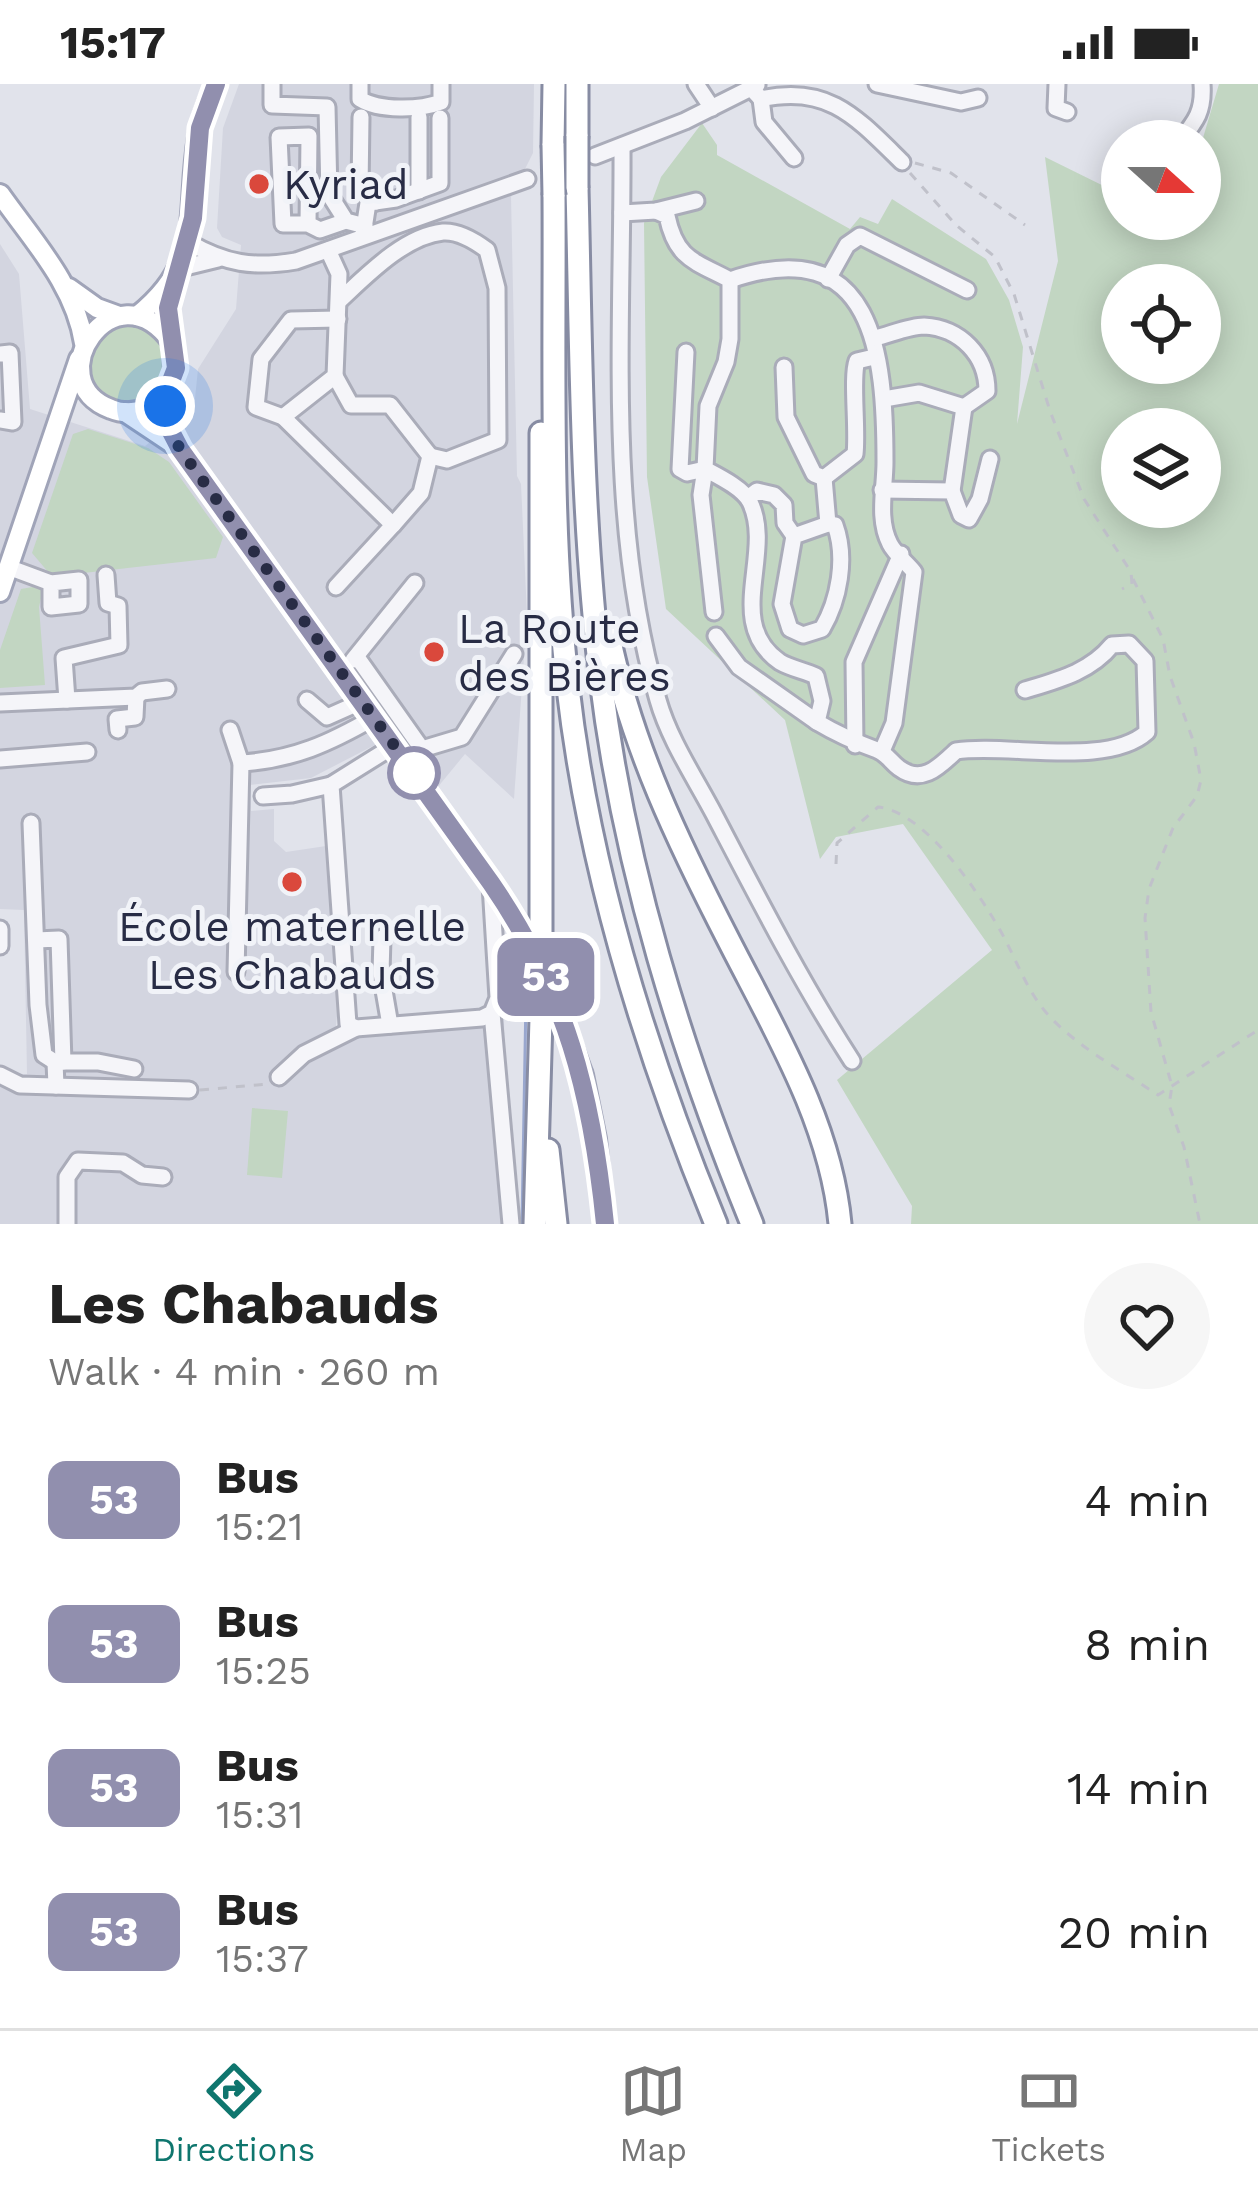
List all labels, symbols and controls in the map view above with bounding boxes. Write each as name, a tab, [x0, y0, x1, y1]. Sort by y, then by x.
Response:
text: 15:17	[60, 16, 166, 69]
north arrow	[1101, 120, 1221, 240]
map controls	[1101, 120, 1221, 528]
place label: Kyriad	[283, 160, 409, 209]
marker: Kyriad	[246, 171, 272, 197]
button: locate	[1101, 264, 1221, 384]
your location	[135, 376, 195, 436]
button: layers	[1101, 408, 1221, 528]
place label: La Route des Bières	[458, 604, 671, 701]
marker: La Route des Bières	[421, 639, 447, 665]
unlabelled marker	[389, 748, 439, 798]
marker: École maternelle Les Chabauds	[279, 869, 305, 895]
place label: École maternelle Les Chabauds	[118, 902, 466, 999]
line badge: 53	[492, 938, 600, 1016]
text: 53	[521, 952, 571, 1001]
button: heart	[1084, 1263, 1210, 1389]
text: Les Chabauds	[48, 1270, 439, 1337]
text: Walk · 4 min · 260 m	[48, 1349, 440, 1394]
text: Bus	[216, 1451, 299, 1504]
text: 4 min	[1084, 1474, 1210, 1527]
text: 53	[89, 1475, 139, 1524]
text: 15:21	[216, 1504, 303, 1549]
text: Bus	[216, 1595, 299, 1648]
text: 8 min	[1084, 1618, 1210, 1671]
text: 53	[89, 1619, 139, 1668]
text: 15:25	[216, 1648, 311, 1693]
text: Bus	[216, 1739, 299, 1792]
text: 14 min	[1067, 1762, 1210, 1815]
text: 53	[89, 1763, 139, 1812]
text: 15:31	[216, 1792, 303, 1837]
text: Bus	[216, 1883, 299, 1936]
text: 20 min	[1058, 1906, 1210, 1959]
text: 53	[89, 1907, 139, 1956]
text: 15:37	[216, 1936, 309, 1981]
tab: Directions	[152, 2058, 315, 2169]
tab: Map	[620, 2058, 687, 2169]
tab: Tickets	[991, 2058, 1106, 2169]

